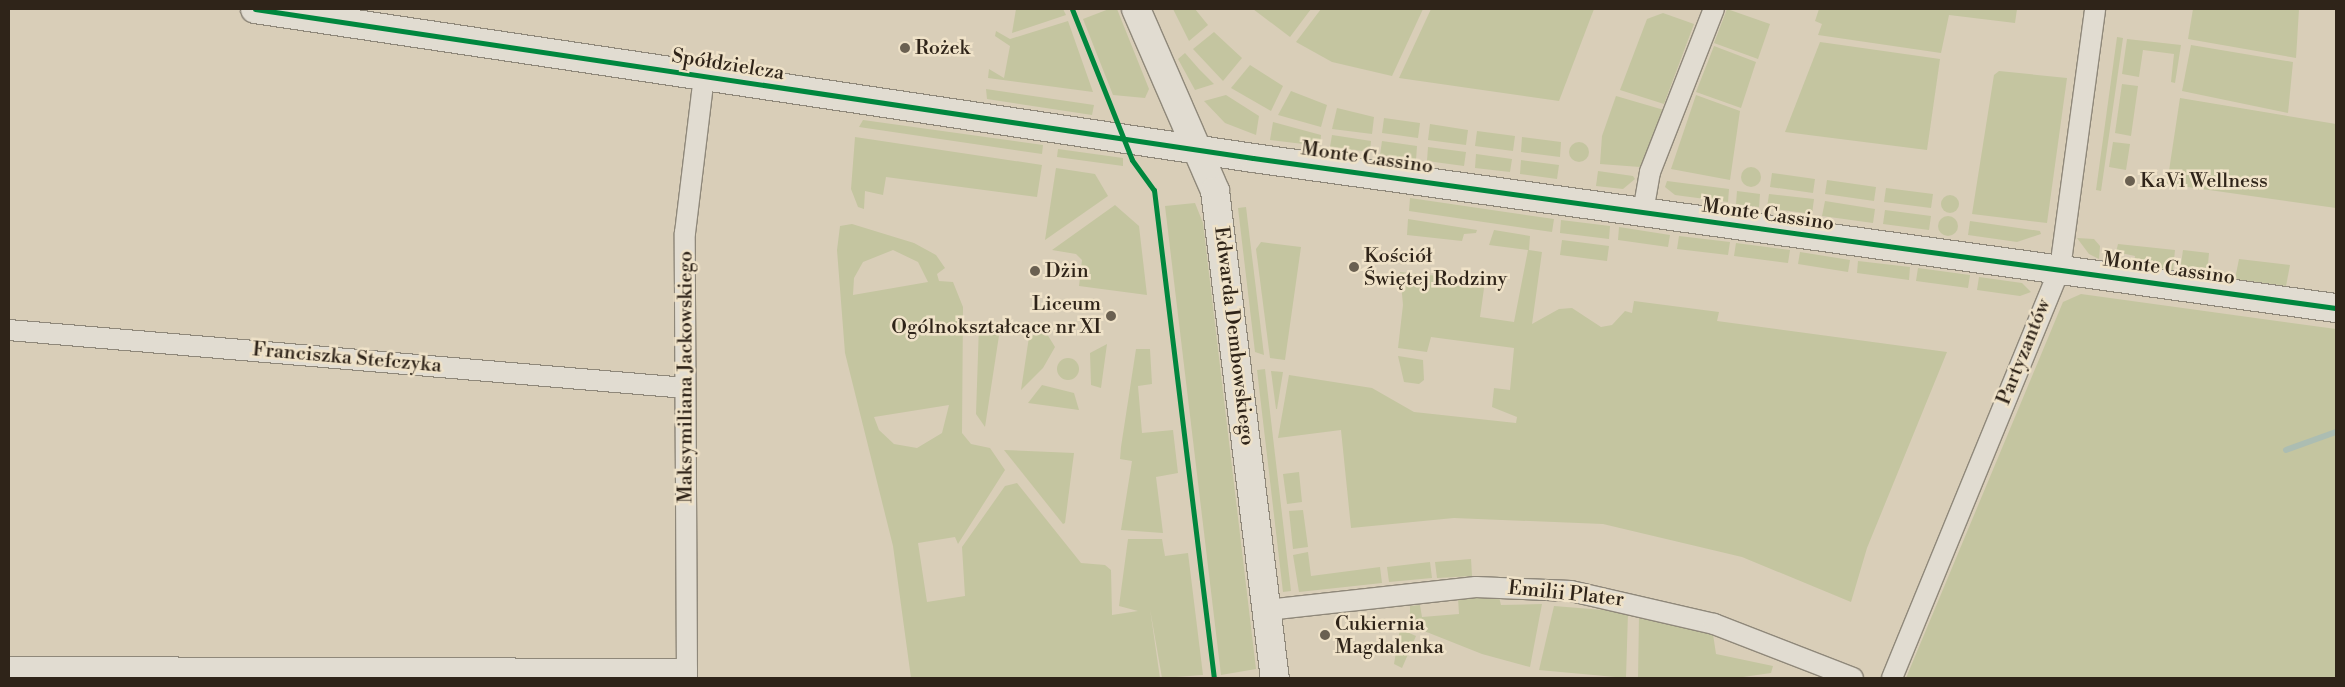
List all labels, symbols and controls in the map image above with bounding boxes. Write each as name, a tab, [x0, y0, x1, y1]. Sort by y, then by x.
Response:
place label: Rożek	[915, 36, 970, 60]
marker: Rożek	[899, 42, 911, 54]
street label: Spółdzielcza	[670, 44, 786, 86]
street label: Monte Cassino	[1299, 137, 1435, 179]
place label: KaVi Wellness	[2140, 169, 2268, 193]
marker: KaVi Wellness	[2124, 175, 2136, 187]
street label: Monte Cassino	[1700, 194, 1836, 236]
street label: Edwarda Dembowskiego	[1209, 225, 1259, 447]
place label: Kościół Świętej Rodziny	[1364, 244, 1507, 291]
street label: Monte Cassino	[2101, 248, 2237, 290]
street label: Maksymiliana Jackowskiego	[674, 251, 698, 503]
place label: Dżin	[1045, 259, 1089, 283]
marker: Kościół Świętej Rodziny	[1348, 261, 1360, 273]
marker: Dżin	[1029, 265, 1041, 277]
place label: Liceum Ogólnokształcące nr XI	[891, 292, 1101, 339]
street label: Partyzantów	[1992, 296, 2056, 408]
marker: Liceum Ogólnokształcące nr XI	[1105, 310, 1117, 322]
street label: Franciszka Stefczyka	[251, 338, 443, 378]
street label: Emilii Plater	[1507, 576, 1625, 612]
place label: Cukiernia Magdalenka	[1335, 612, 1444, 659]
marker: Cukiernia Magdalenka	[1319, 629, 1331, 641]

